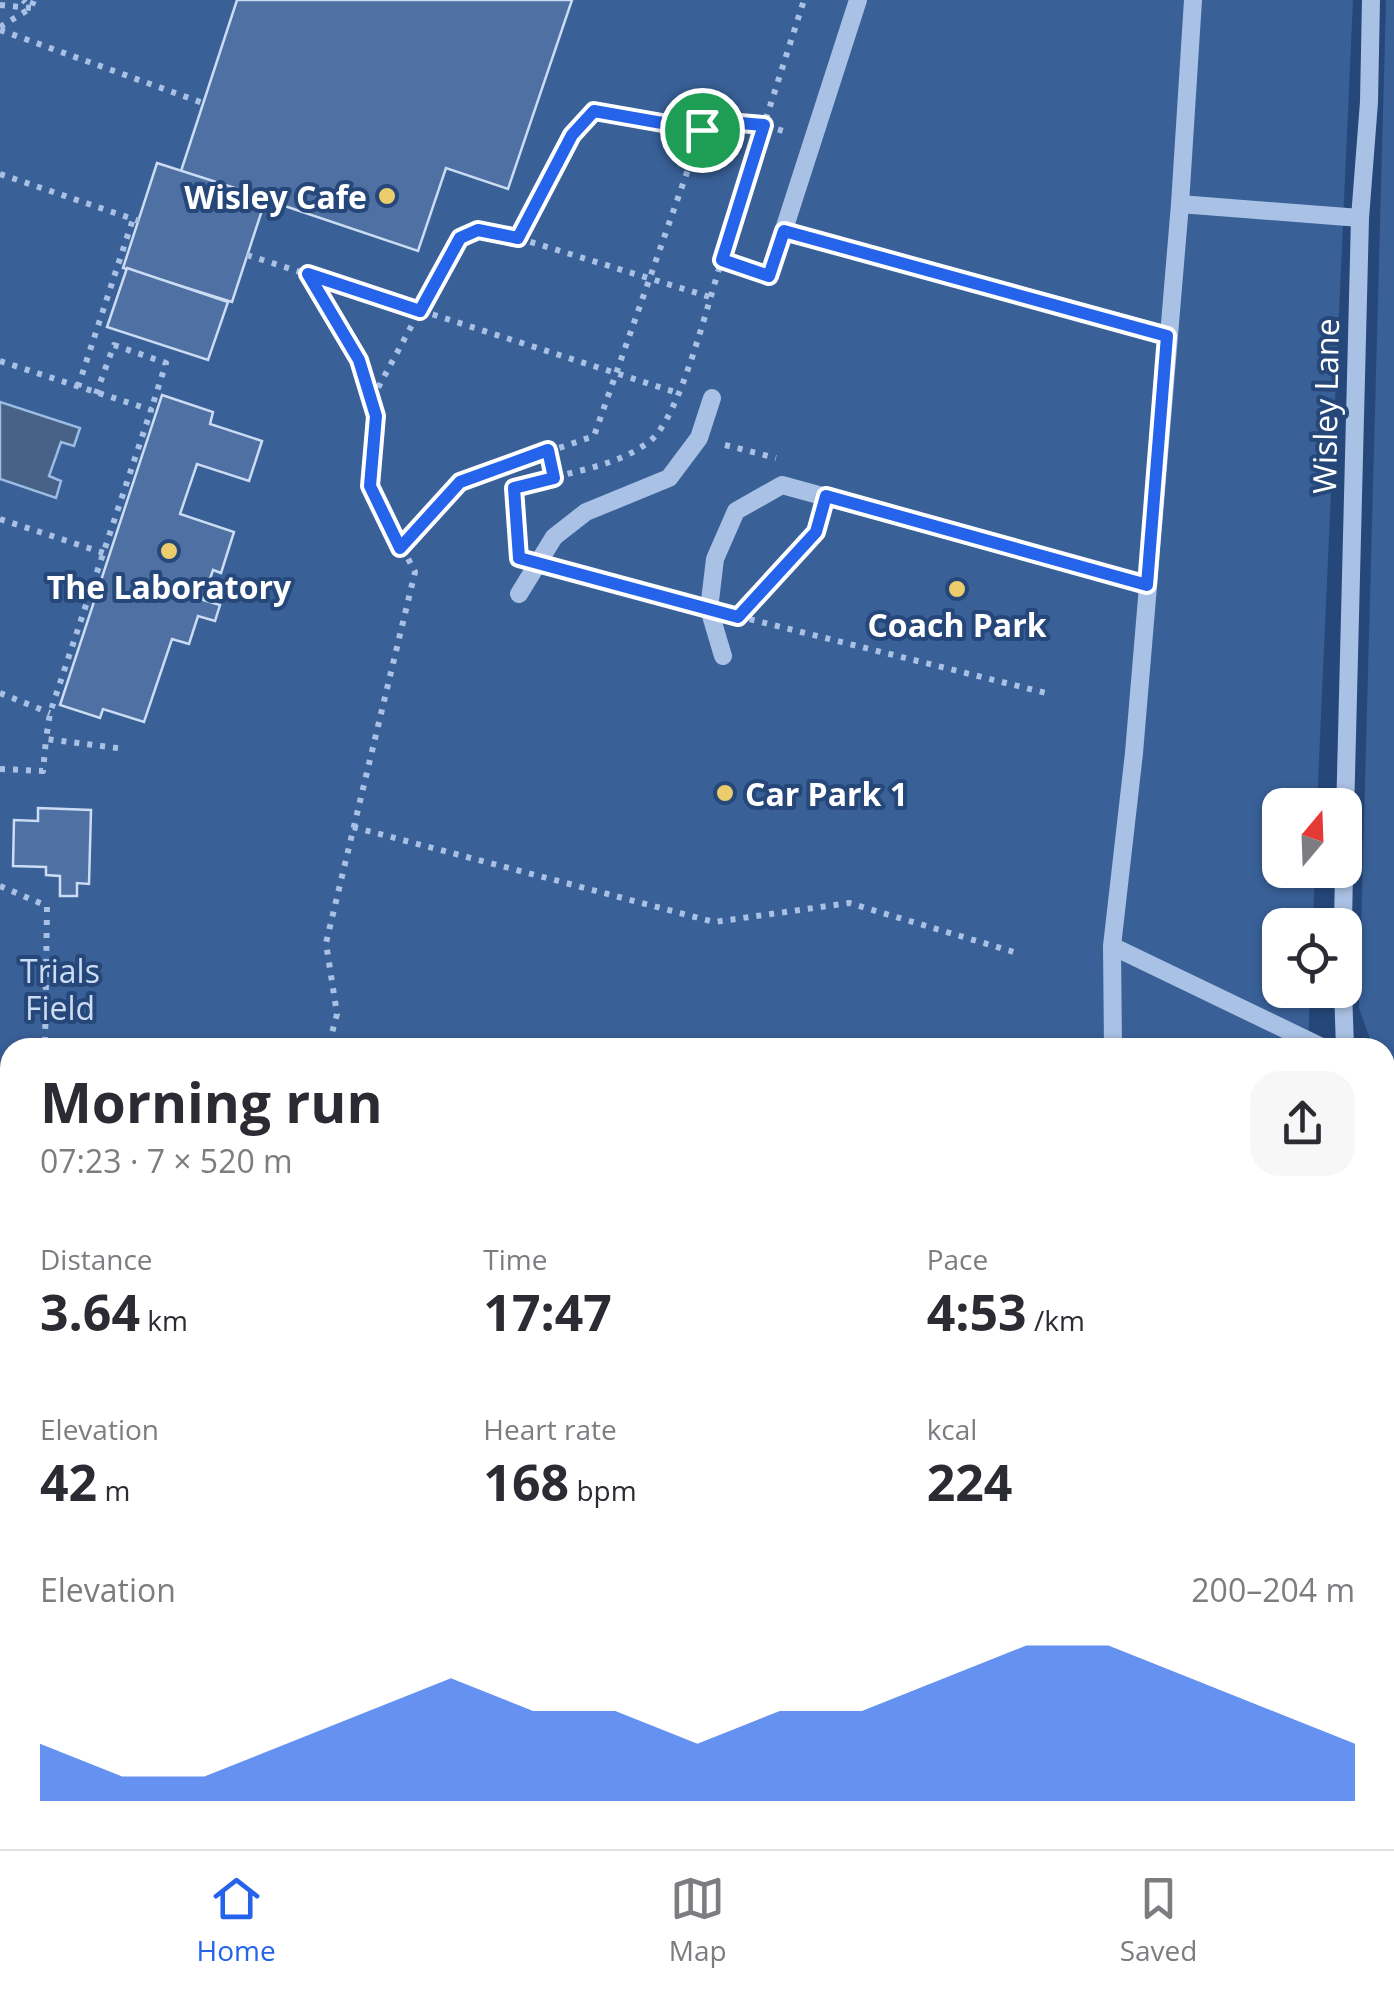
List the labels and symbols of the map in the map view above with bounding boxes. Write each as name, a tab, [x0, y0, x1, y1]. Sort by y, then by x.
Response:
pin	[660, 88, 745, 173]
place label: Wisley Cafe	[184, 175, 367, 218]
marker: Wisley Cafe	[376, 185, 398, 207]
street label: Wisley Lane	[1302, 318, 1348, 494]
marker: The Laboratory	[158, 540, 180, 562]
place label: The Laboratory	[47, 565, 292, 608]
marker: Coach Park	[946, 578, 968, 600]
place label: Coach Park	[867, 603, 1047, 646]
place label: Car Park 1	[745, 772, 908, 815]
marker: Car Park 1	[714, 782, 736, 804]
north arrow	[1262, 788, 1362, 888]
park label: Trials Field	[20, 949, 100, 1029]

